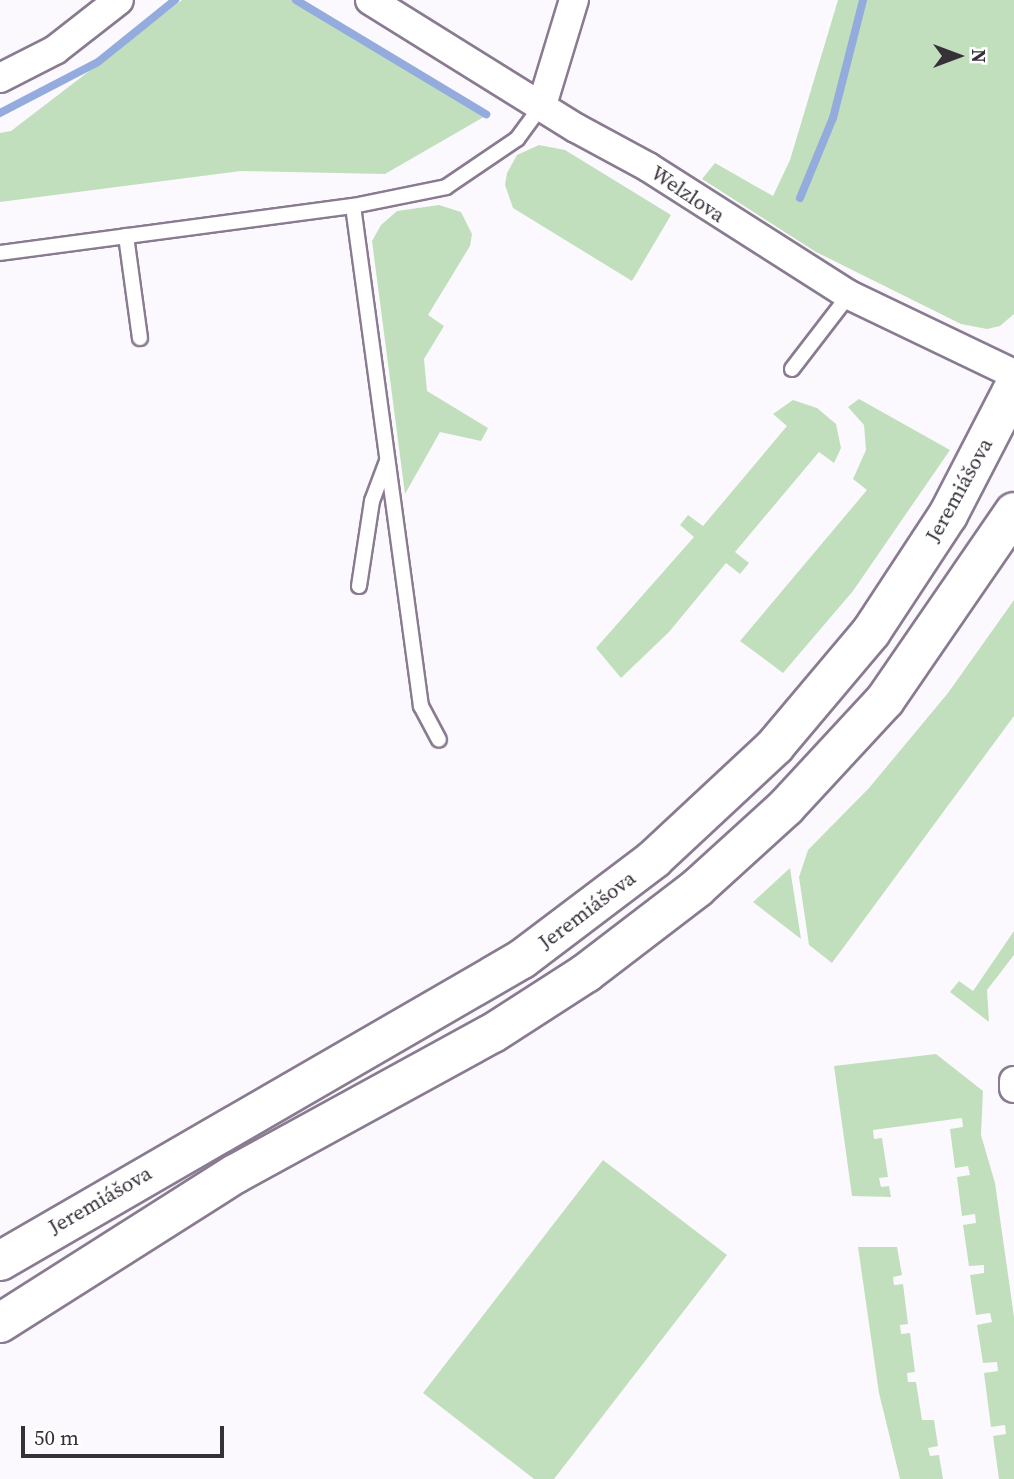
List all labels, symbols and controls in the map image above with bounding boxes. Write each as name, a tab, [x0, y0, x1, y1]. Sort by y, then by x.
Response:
north arrow	[923, 21, 993, 91]
text: N	[966, 49, 992, 63]
street label: Welzlova	[646, 160, 730, 228]
street label: Jeremiášova	[920, 434, 998, 546]
street label: Jeremiášova	[533, 865, 641, 955]
street label: Jeremiášova	[44, 1160, 156, 1240]
scale bar	[24, 1412, 228, 1456]
text: 50 m	[34, 1423, 79, 1452]

